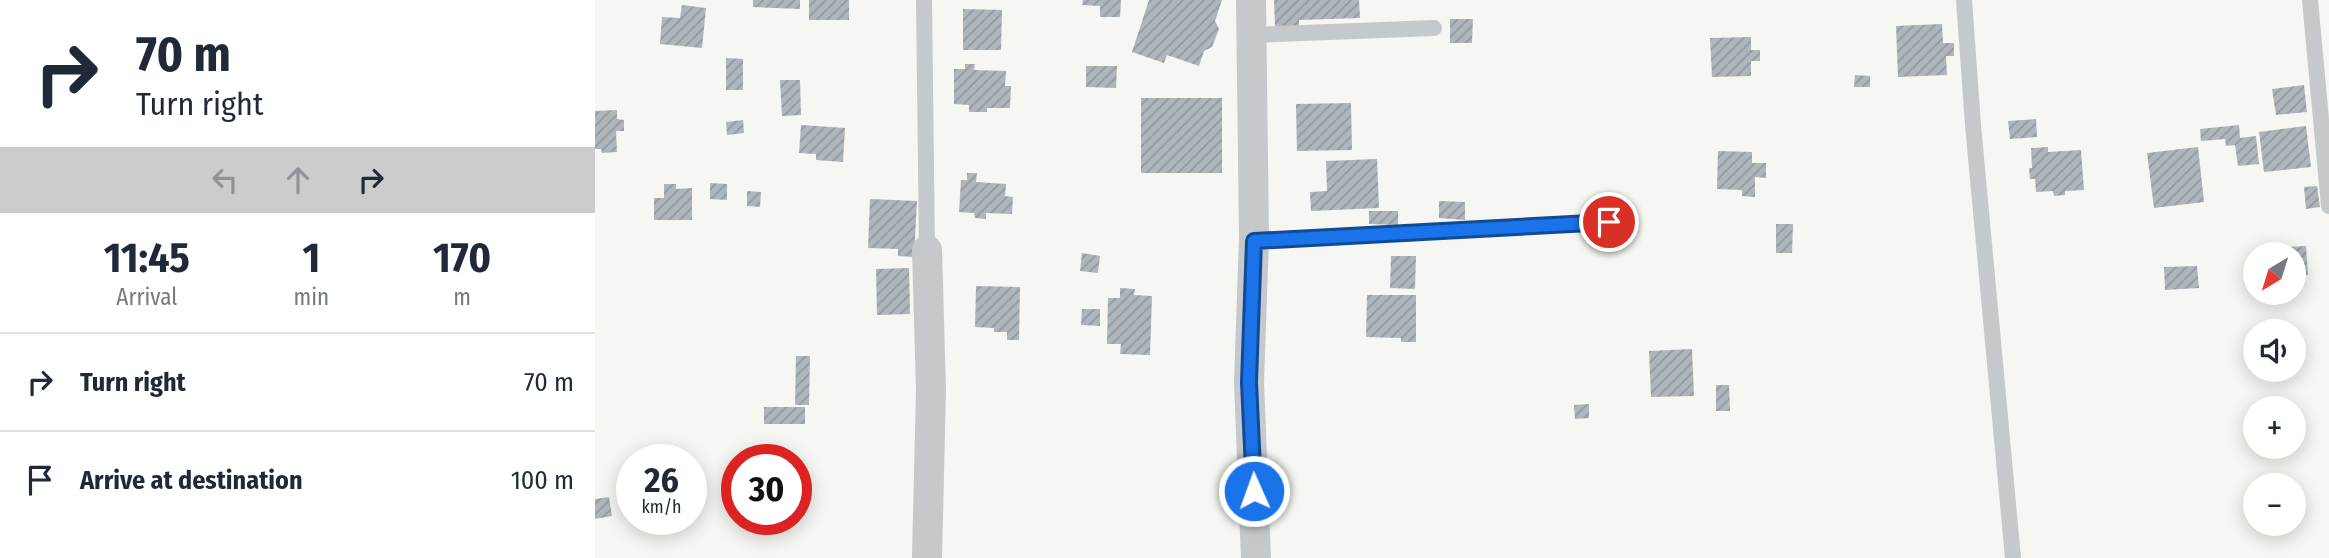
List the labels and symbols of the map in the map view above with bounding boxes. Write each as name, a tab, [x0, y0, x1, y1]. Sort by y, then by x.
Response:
pin	[1579, 192, 1639, 252]
north arrow	[2243, 242, 2307, 304]
speed limit sign: 30	[721, 444, 812, 535]
position arrow	[1217, 454, 1291, 528]

